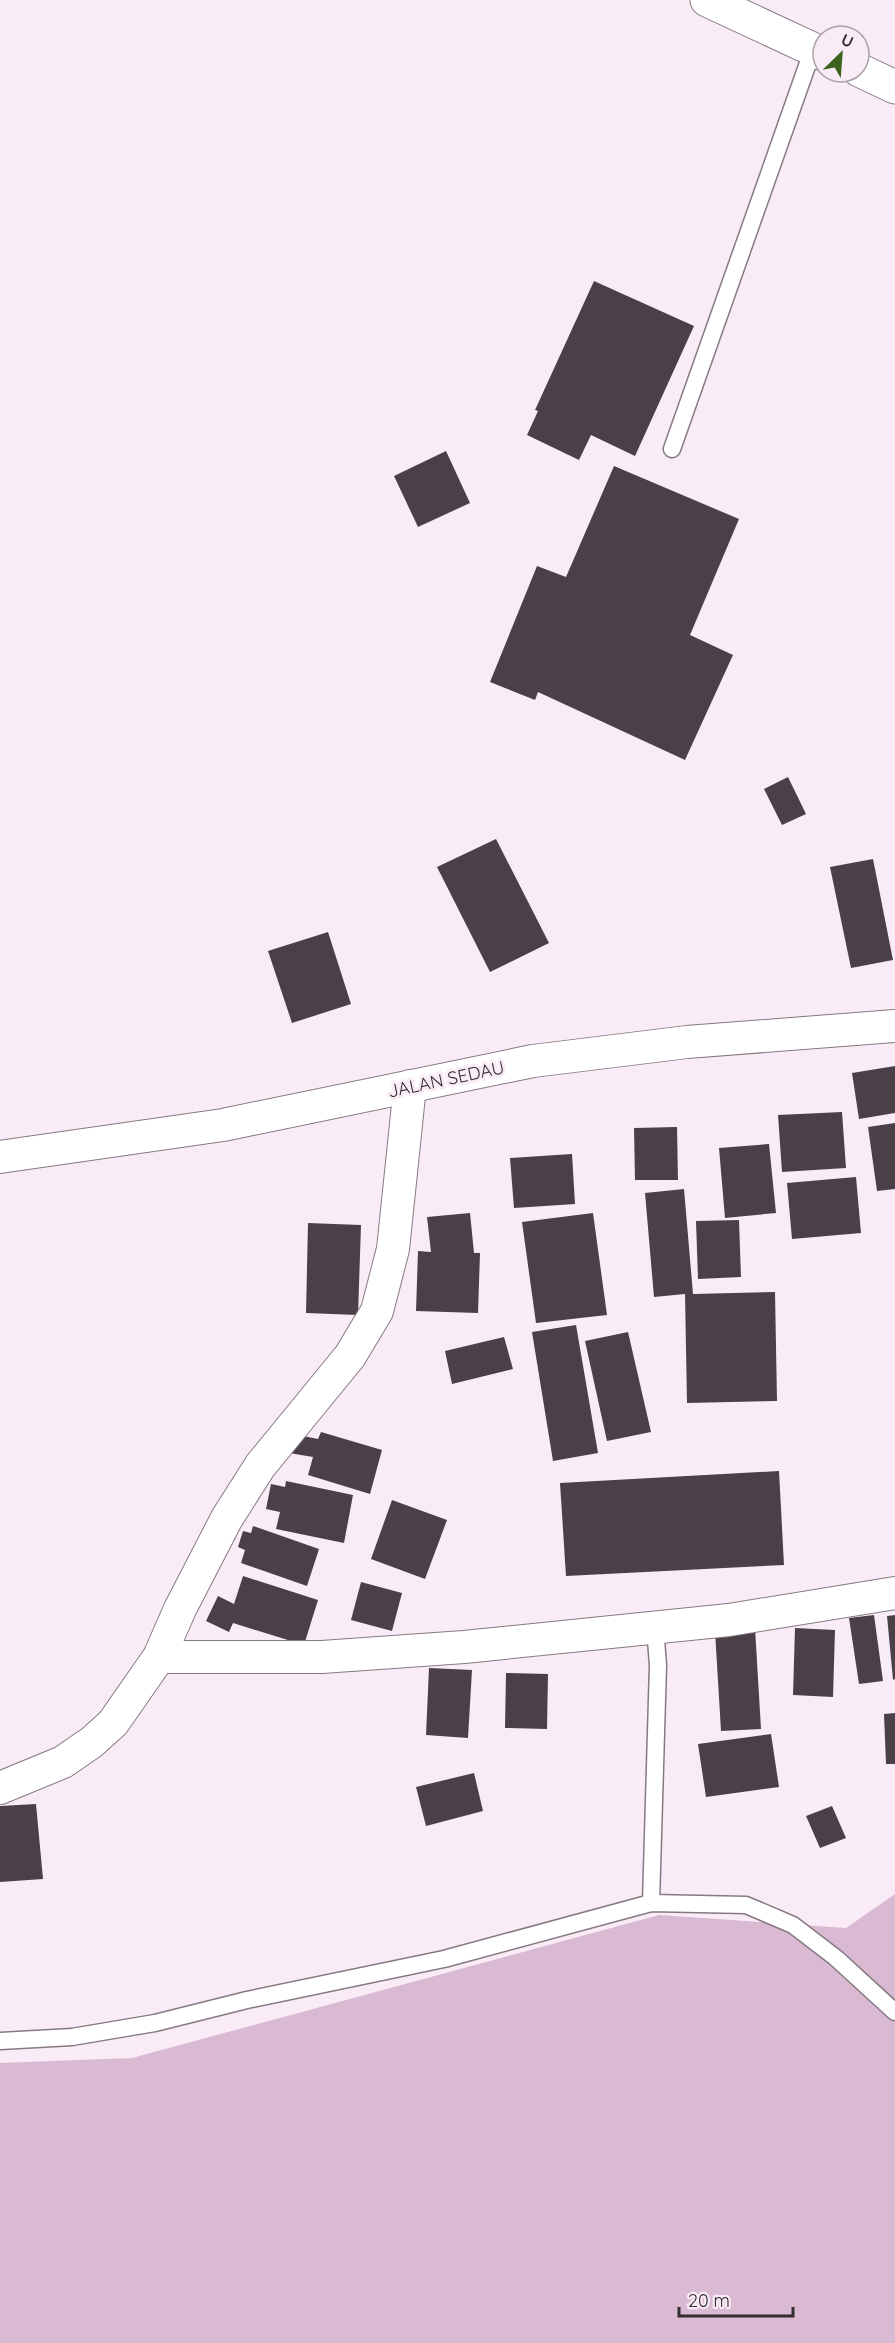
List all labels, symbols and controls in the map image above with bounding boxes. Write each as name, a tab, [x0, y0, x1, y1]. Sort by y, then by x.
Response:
north arrow	[811, 24, 871, 84]
text: U	[838, 29, 857, 52]
street label: JALAN SEDAU	[386, 1055, 506, 1103]
scale bar	[679, 2280, 793, 2318]
text: 20 m	[688, 2289, 730, 2312]

